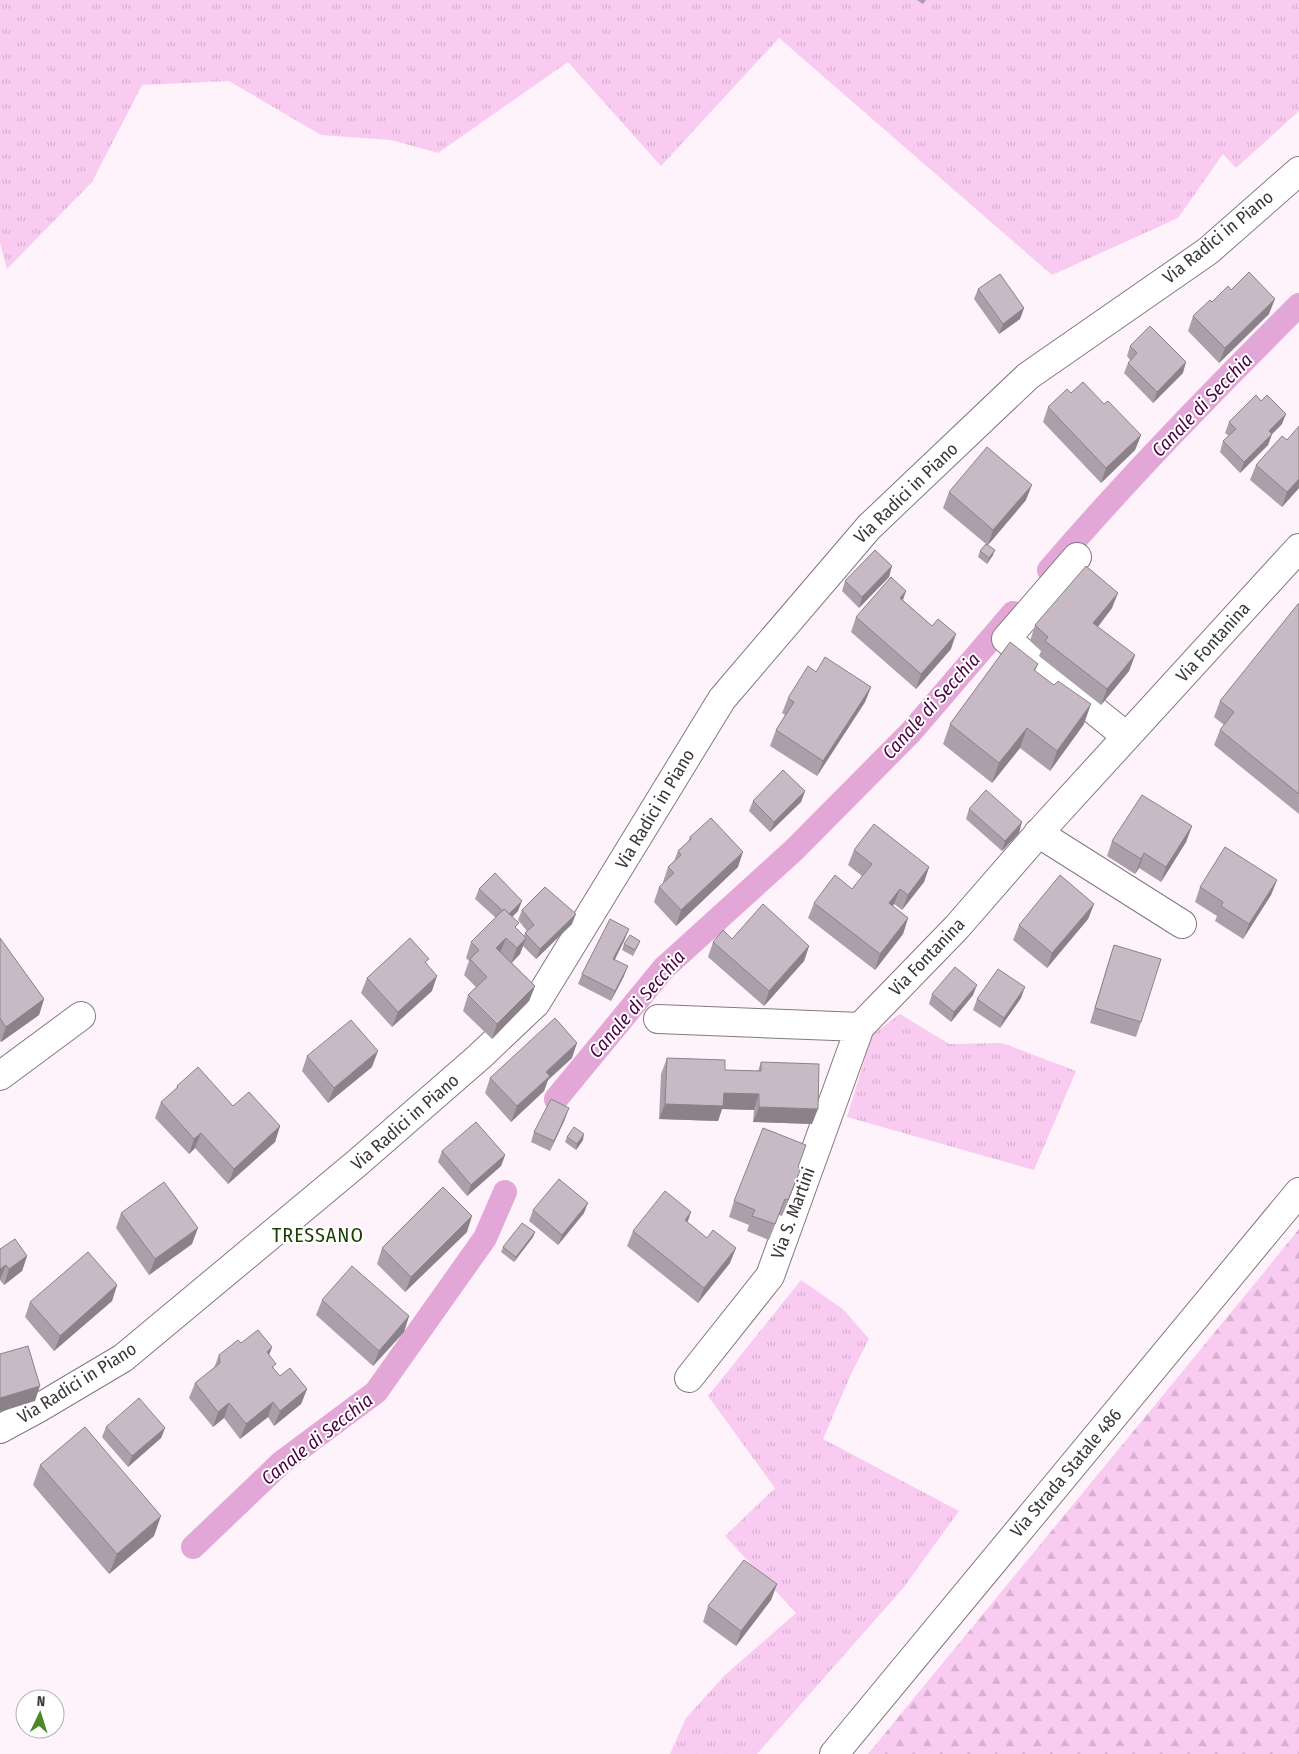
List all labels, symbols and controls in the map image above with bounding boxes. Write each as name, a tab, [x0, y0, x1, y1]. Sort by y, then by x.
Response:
street label: Via Radici in Piano	[1158, 186, 1278, 288]
water label: Canale di Secchia	[1147, 348, 1257, 462]
street label: Via Radici in Piano	[850, 438, 962, 548]
street label: Via Fontanina	[1171, 597, 1255, 686]
water label: Canale di Secchia	[877, 648, 985, 764]
street label: Via Radici in Piano	[611, 745, 699, 873]
street label: Via Fontanina	[884, 913, 970, 1001]
water label: Canale di Secchia	[584, 945, 690, 1063]
street label: Via Radici in Piano	[347, 1069, 463, 1175]
street label: Via S. Martini	[766, 1164, 820, 1262]
district label: TRESSANO	[272, 1223, 364, 1247]
street label: Via Radici in Piano	[14, 1338, 140, 1428]
water label: Canale di Secchia	[257, 1388, 377, 1490]
street label: Via Strada Statale 486	[1006, 1404, 1126, 1542]
north arrow	[15, 1689, 65, 1739]
text: N	[36, 1693, 46, 1710]

